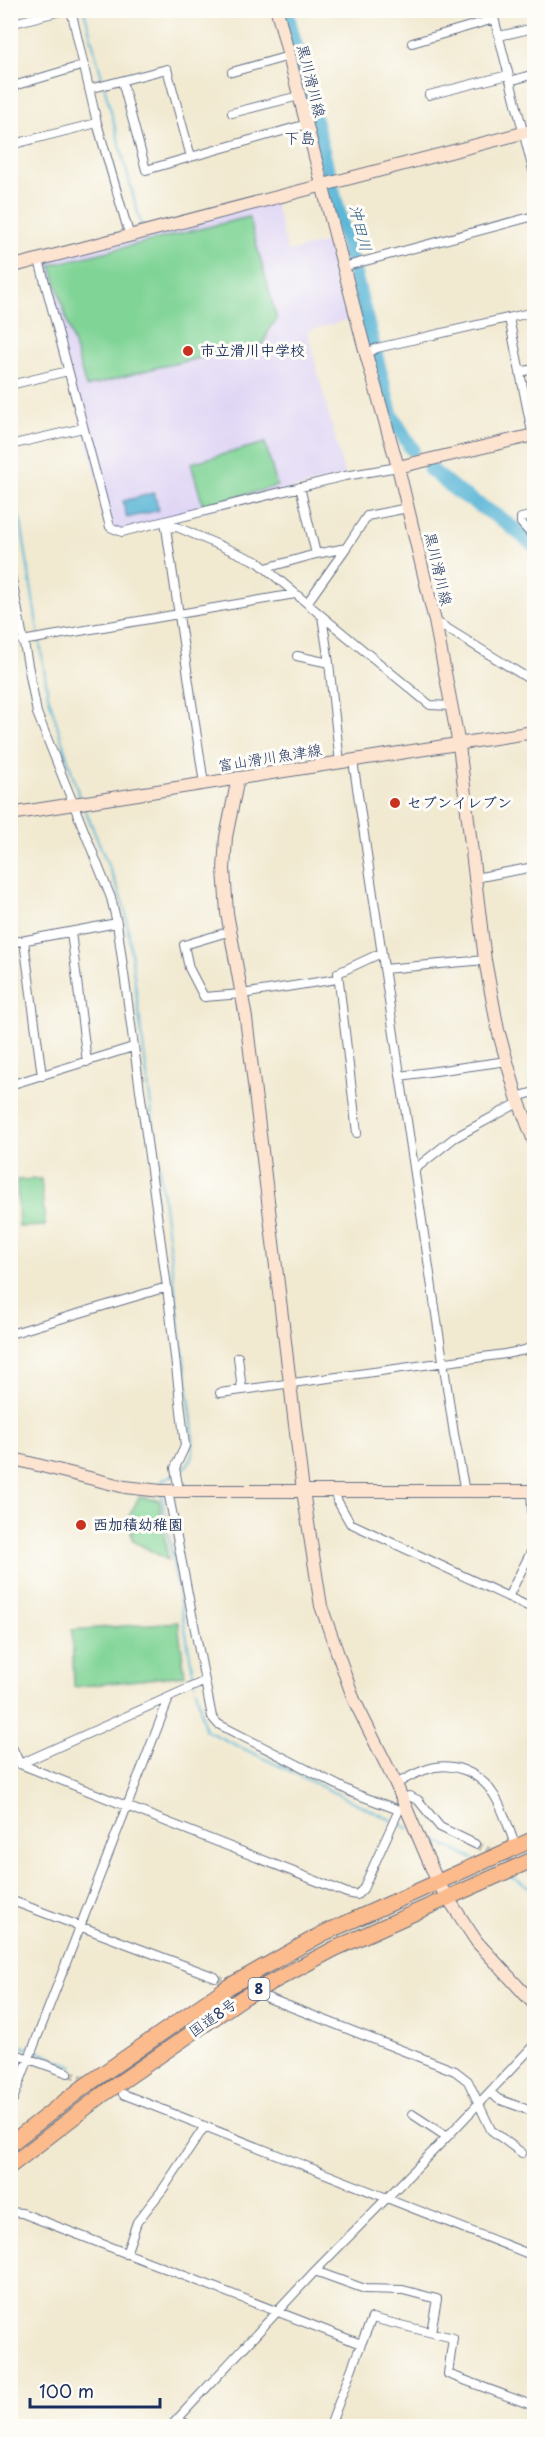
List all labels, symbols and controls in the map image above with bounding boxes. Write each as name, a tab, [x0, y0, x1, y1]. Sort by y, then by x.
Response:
street label: 黒川滑川線	[292, 41, 333, 120]
district label: 下島	[284, 125, 316, 149]
water label: 沖田川	[345, 202, 379, 254]
place label: 市立滑川中学校	[200, 338, 305, 361]
marker: 市立滑川中学校	[181, 344, 195, 358]
street label: 黒川滑川線	[420, 530, 459, 608]
street label: 富山滑川魚津線	[216, 737, 323, 776]
place label: セブンイレブン	[407, 790, 512, 813]
marker: セブンイレブン	[388, 796, 402, 810]
place label: 西加積幼稚園	[93, 1512, 183, 1535]
marker: 西加積幼稚園	[74, 1518, 88, 1532]
road number: 8	[248, 1978, 270, 2000]
street label: 国道8号	[183, 1992, 241, 2042]
scale bar	[30, 2371, 160, 2409]
text: 100 m	[39, 2377, 94, 2404]

